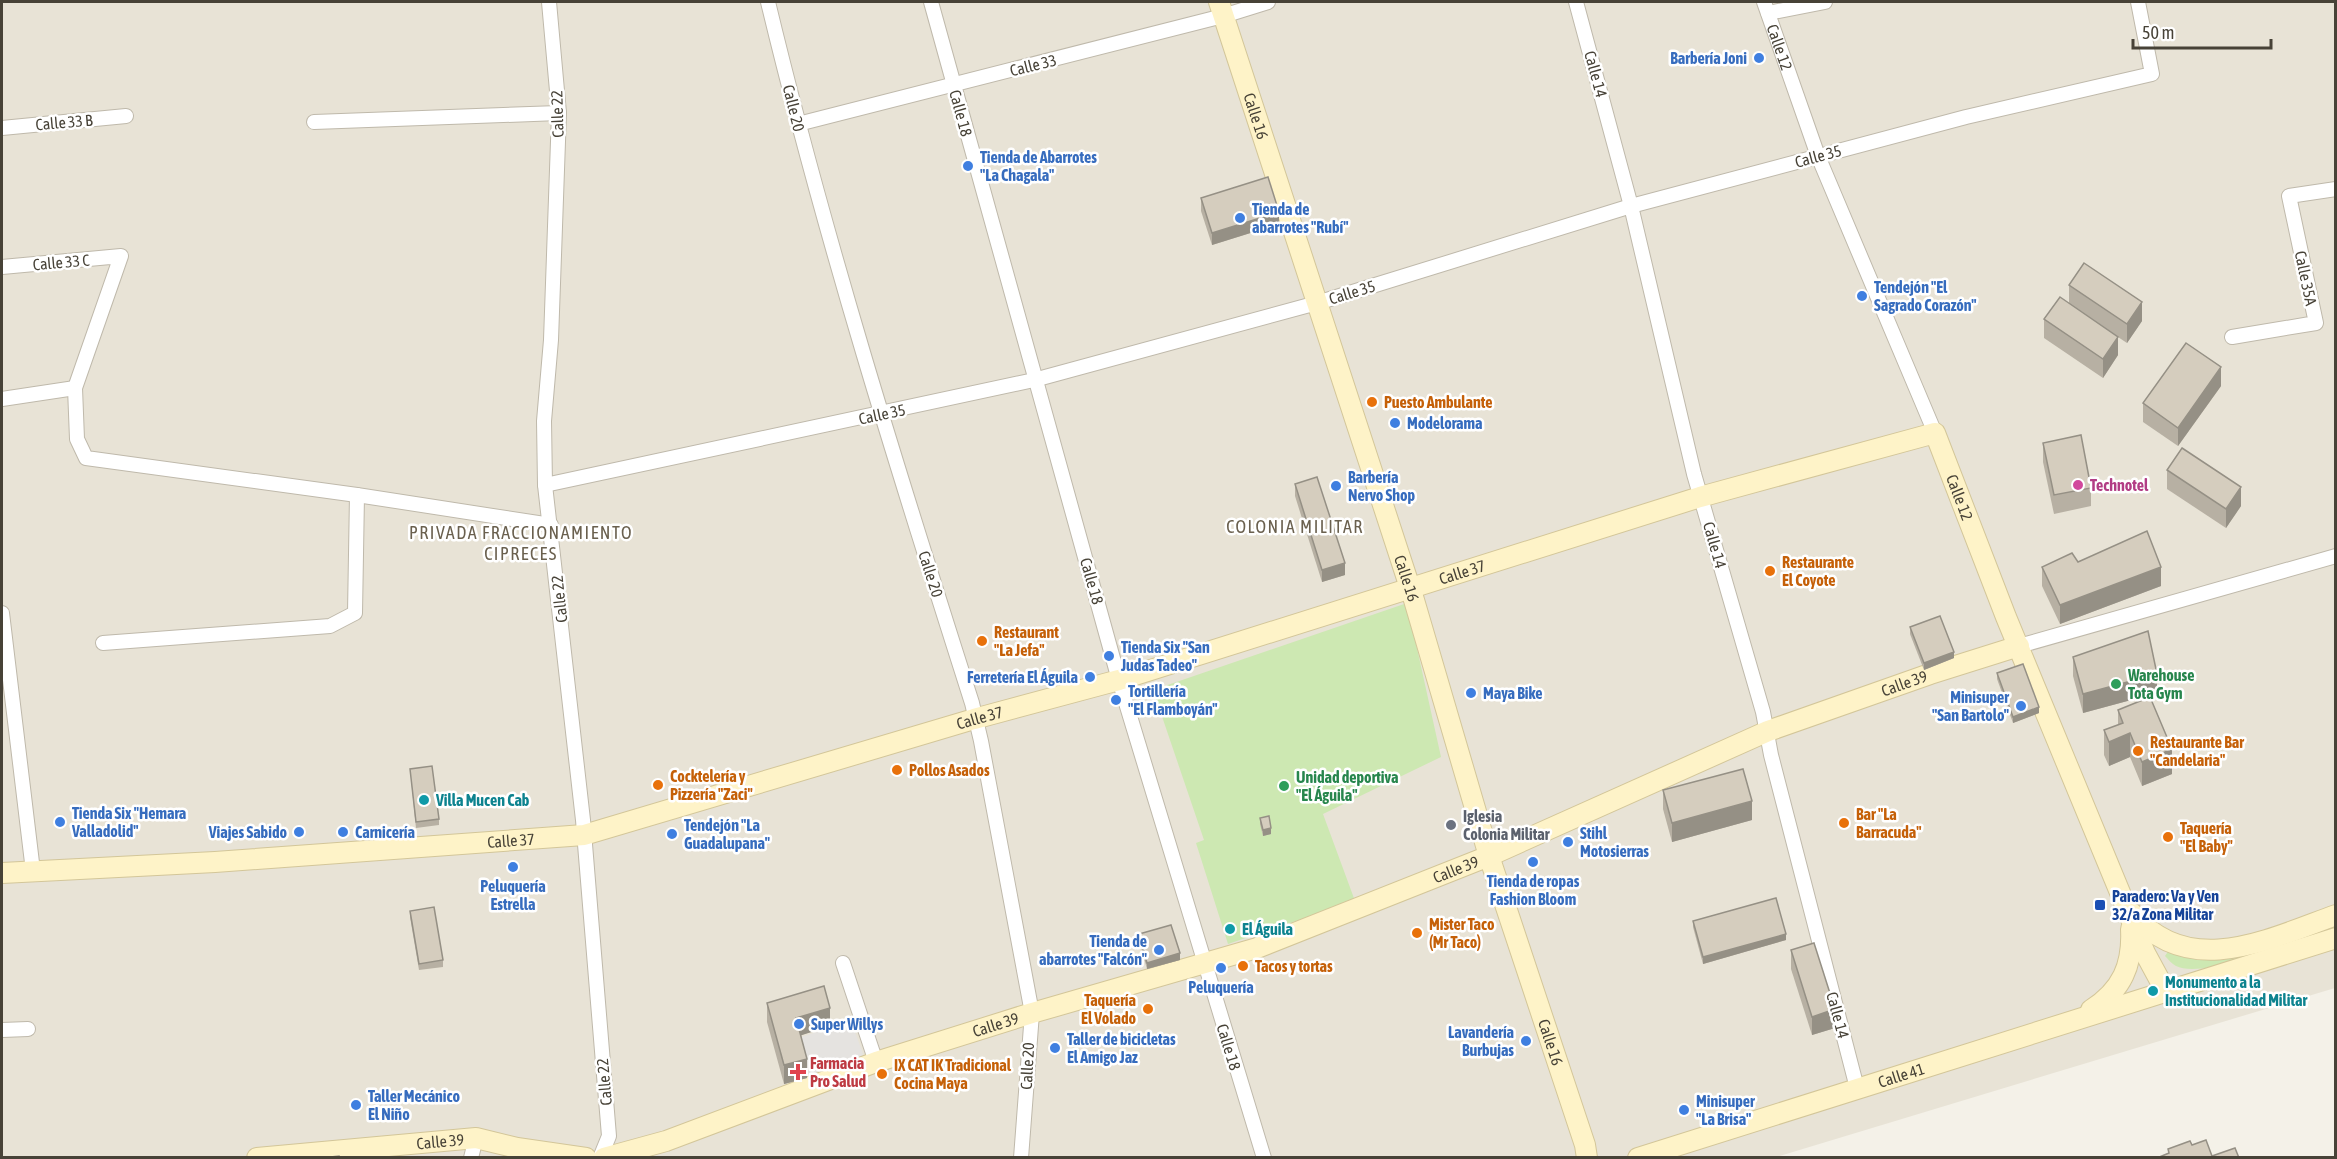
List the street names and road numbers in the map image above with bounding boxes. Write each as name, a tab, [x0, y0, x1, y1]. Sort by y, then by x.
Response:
street label: Calle 12	[1764, 22, 1796, 73]
street label: Calle 14	[1581, 49, 1611, 99]
street label: Calle 33	[1008, 51, 1058, 79]
street label: Calle 20	[780, 83, 808, 133]
street label: Calle 18	[946, 88, 976, 138]
street label: Calle 22	[547, 90, 567, 138]
street label: Calle 16	[1240, 91, 1272, 141]
street label: Calle 33 B	[35, 111, 94, 133]
street label: Calle 35	[1793, 141, 1843, 171]
street label: Calle 35A	[2291, 249, 2321, 307]
street label: Calle 33 C	[32, 251, 90, 273]
street label: Calle 35	[1327, 276, 1377, 308]
street label: Calle 35	[857, 400, 907, 428]
street label: Calle 12	[1943, 472, 1977, 523]
street label: Calle 14	[1700, 520, 1730, 570]
street label: Calle 20	[915, 549, 947, 599]
street label: Calle 16	[1391, 553, 1423, 604]
street label: Calle 18	[1077, 556, 1107, 606]
street label: Calle 37	[1437, 556, 1487, 588]
street label: Calle 22	[548, 574, 570, 624]
street label: Calle 39	[1879, 667, 1930, 699]
street label: Calle 37	[954, 703, 1005, 733]
street label: Calle 37	[487, 830, 535, 851]
street label: Calle 39	[1430, 852, 1481, 886]
street label: Calle 14	[1823, 990, 1853, 1040]
street label: Calle 39	[970, 1009, 1021, 1040]
street label: Calle 16	[1535, 1017, 1567, 1068]
street label: Calle 18	[1213, 1022, 1245, 1072]
street label: Calle 20	[1017, 1042, 1037, 1090]
street label: Calle 22	[593, 1058, 615, 1106]
street label: Calle 41	[1876, 1059, 1927, 1091]
street label: Calle 39	[416, 1130, 465, 1152]

